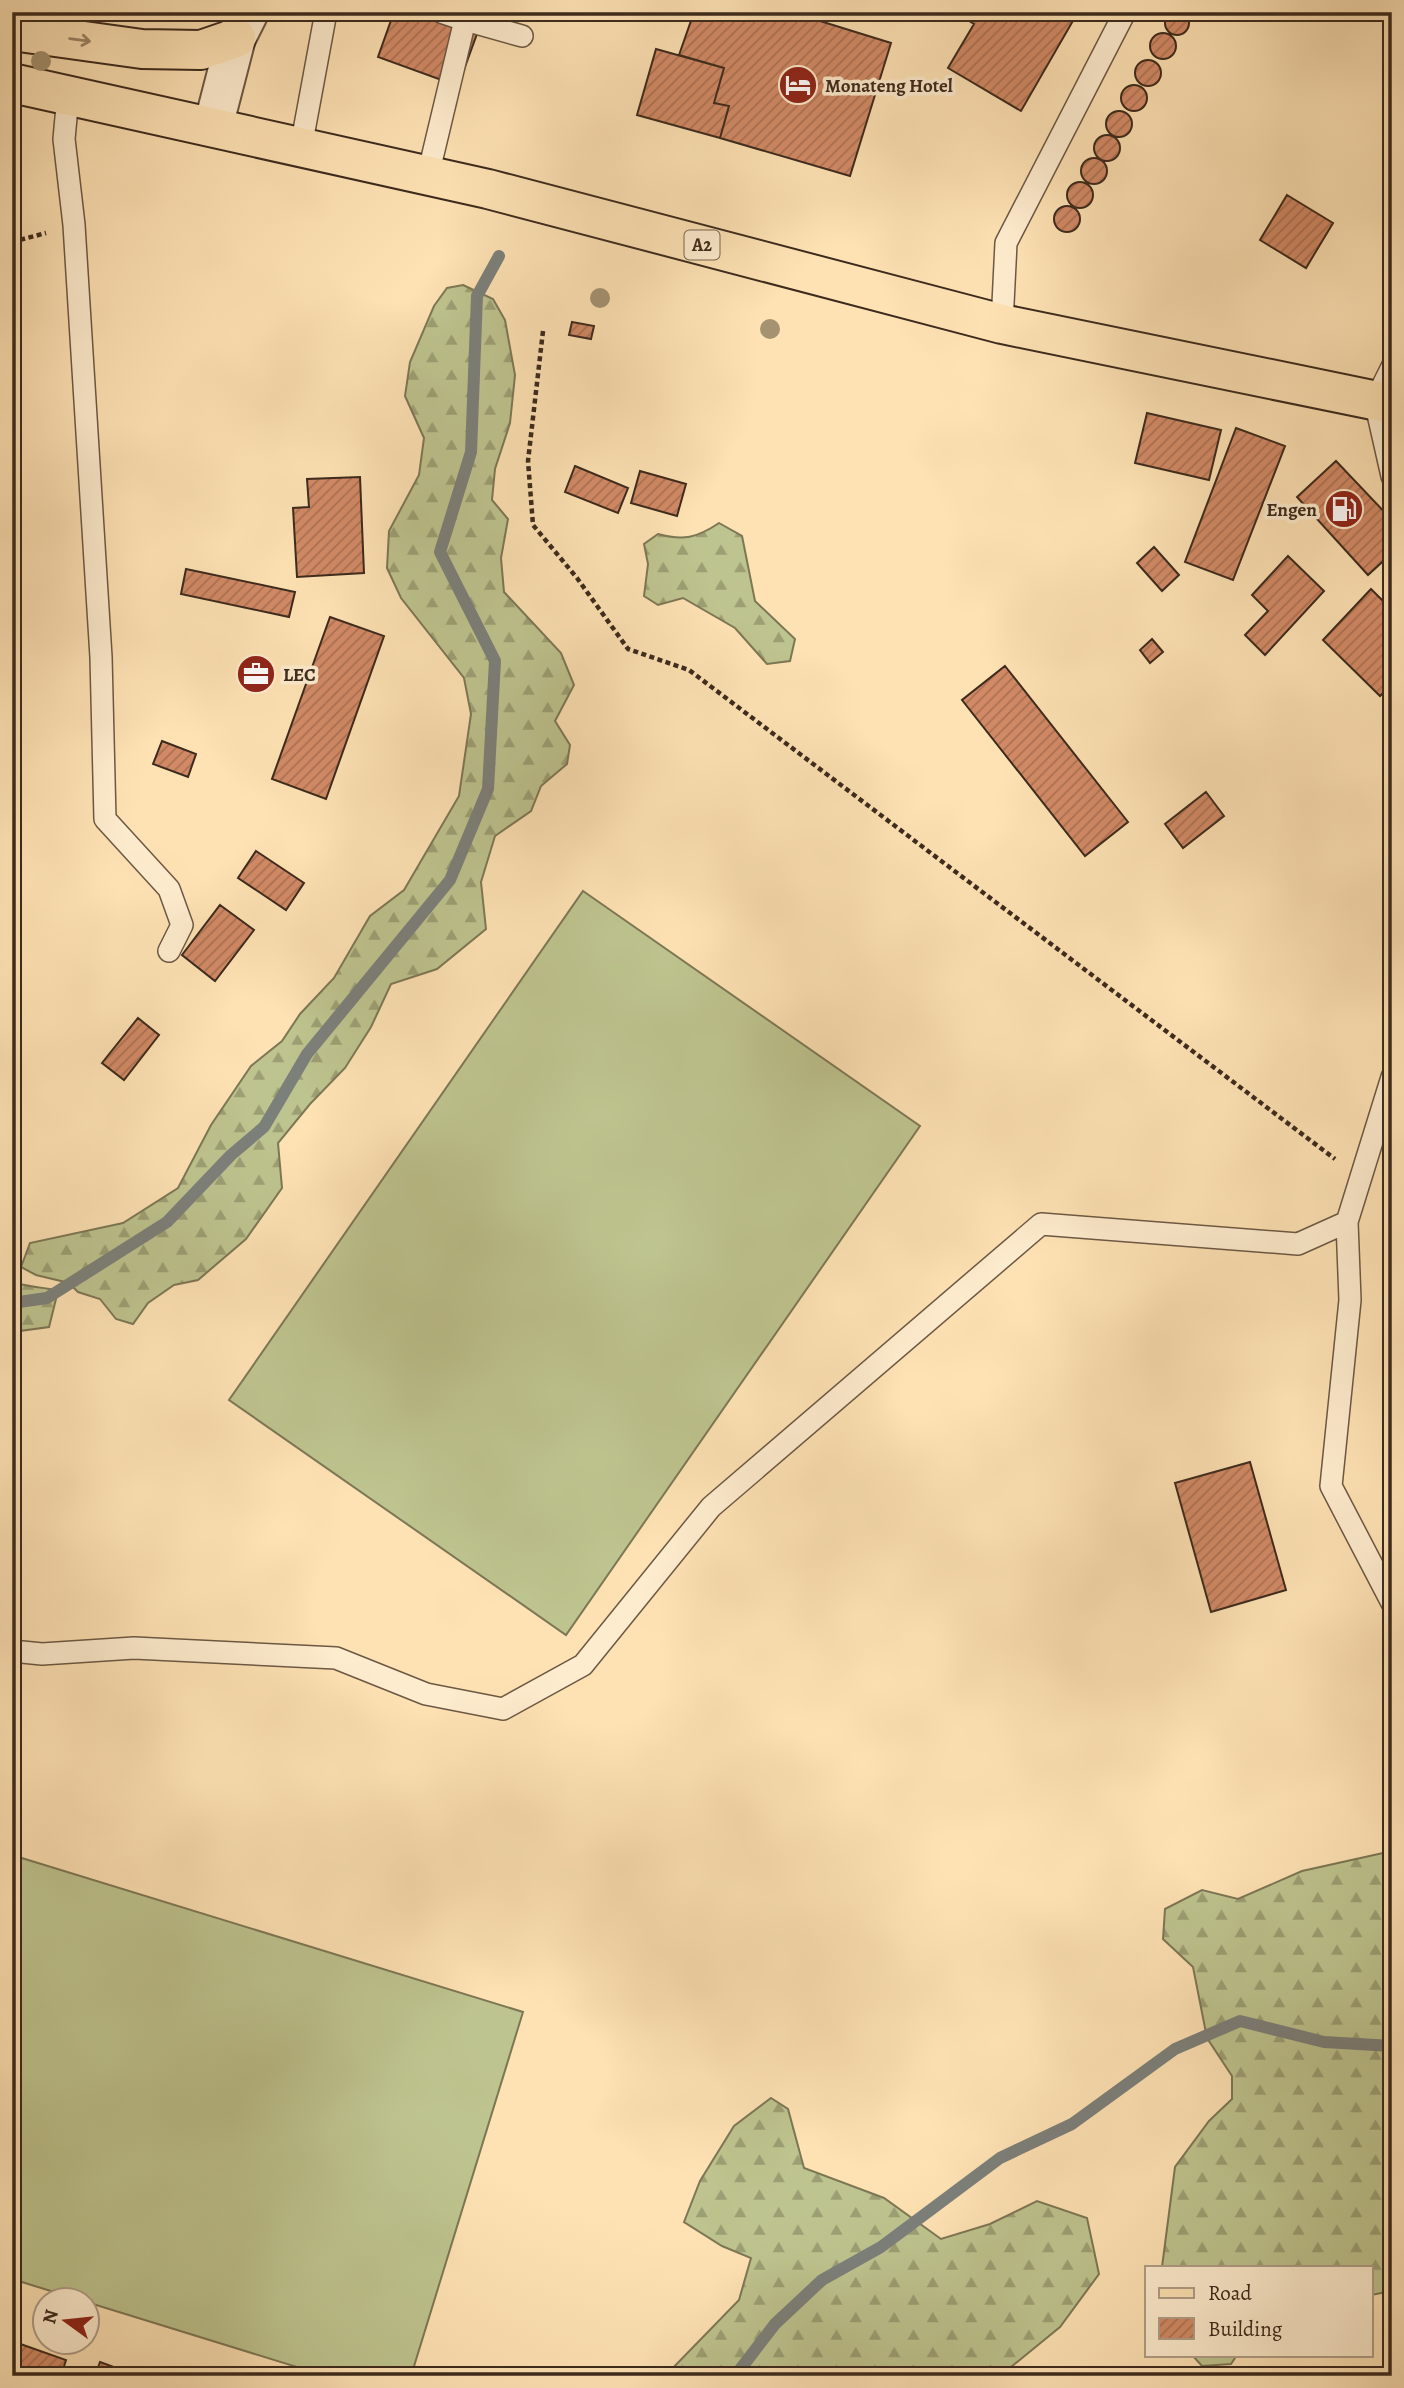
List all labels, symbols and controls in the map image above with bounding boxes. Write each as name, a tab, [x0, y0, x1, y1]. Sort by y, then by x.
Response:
one-way arrow	[68, 34, 91, 47]
hotel icon: Monateng Hotel	[777, 64, 819, 106]
place label: Monateng Hotel	[825, 73, 953, 99]
road number: A2	[684, 230, 720, 260]
fuel station icon: Engen	[1323, 488, 1365, 530]
place label: Engen	[1266, 497, 1317, 523]
office icon: LEC	[235, 653, 277, 695]
place label: LEC	[283, 662, 316, 688]
legend	[1145, 2266, 1372, 2356]
text: Road	[1208, 2279, 1252, 2307]
north arrow	[32, 2286, 102, 2356]
text: N	[36, 2307, 65, 2327]
text: Building	[1208, 2315, 1283, 2343]

